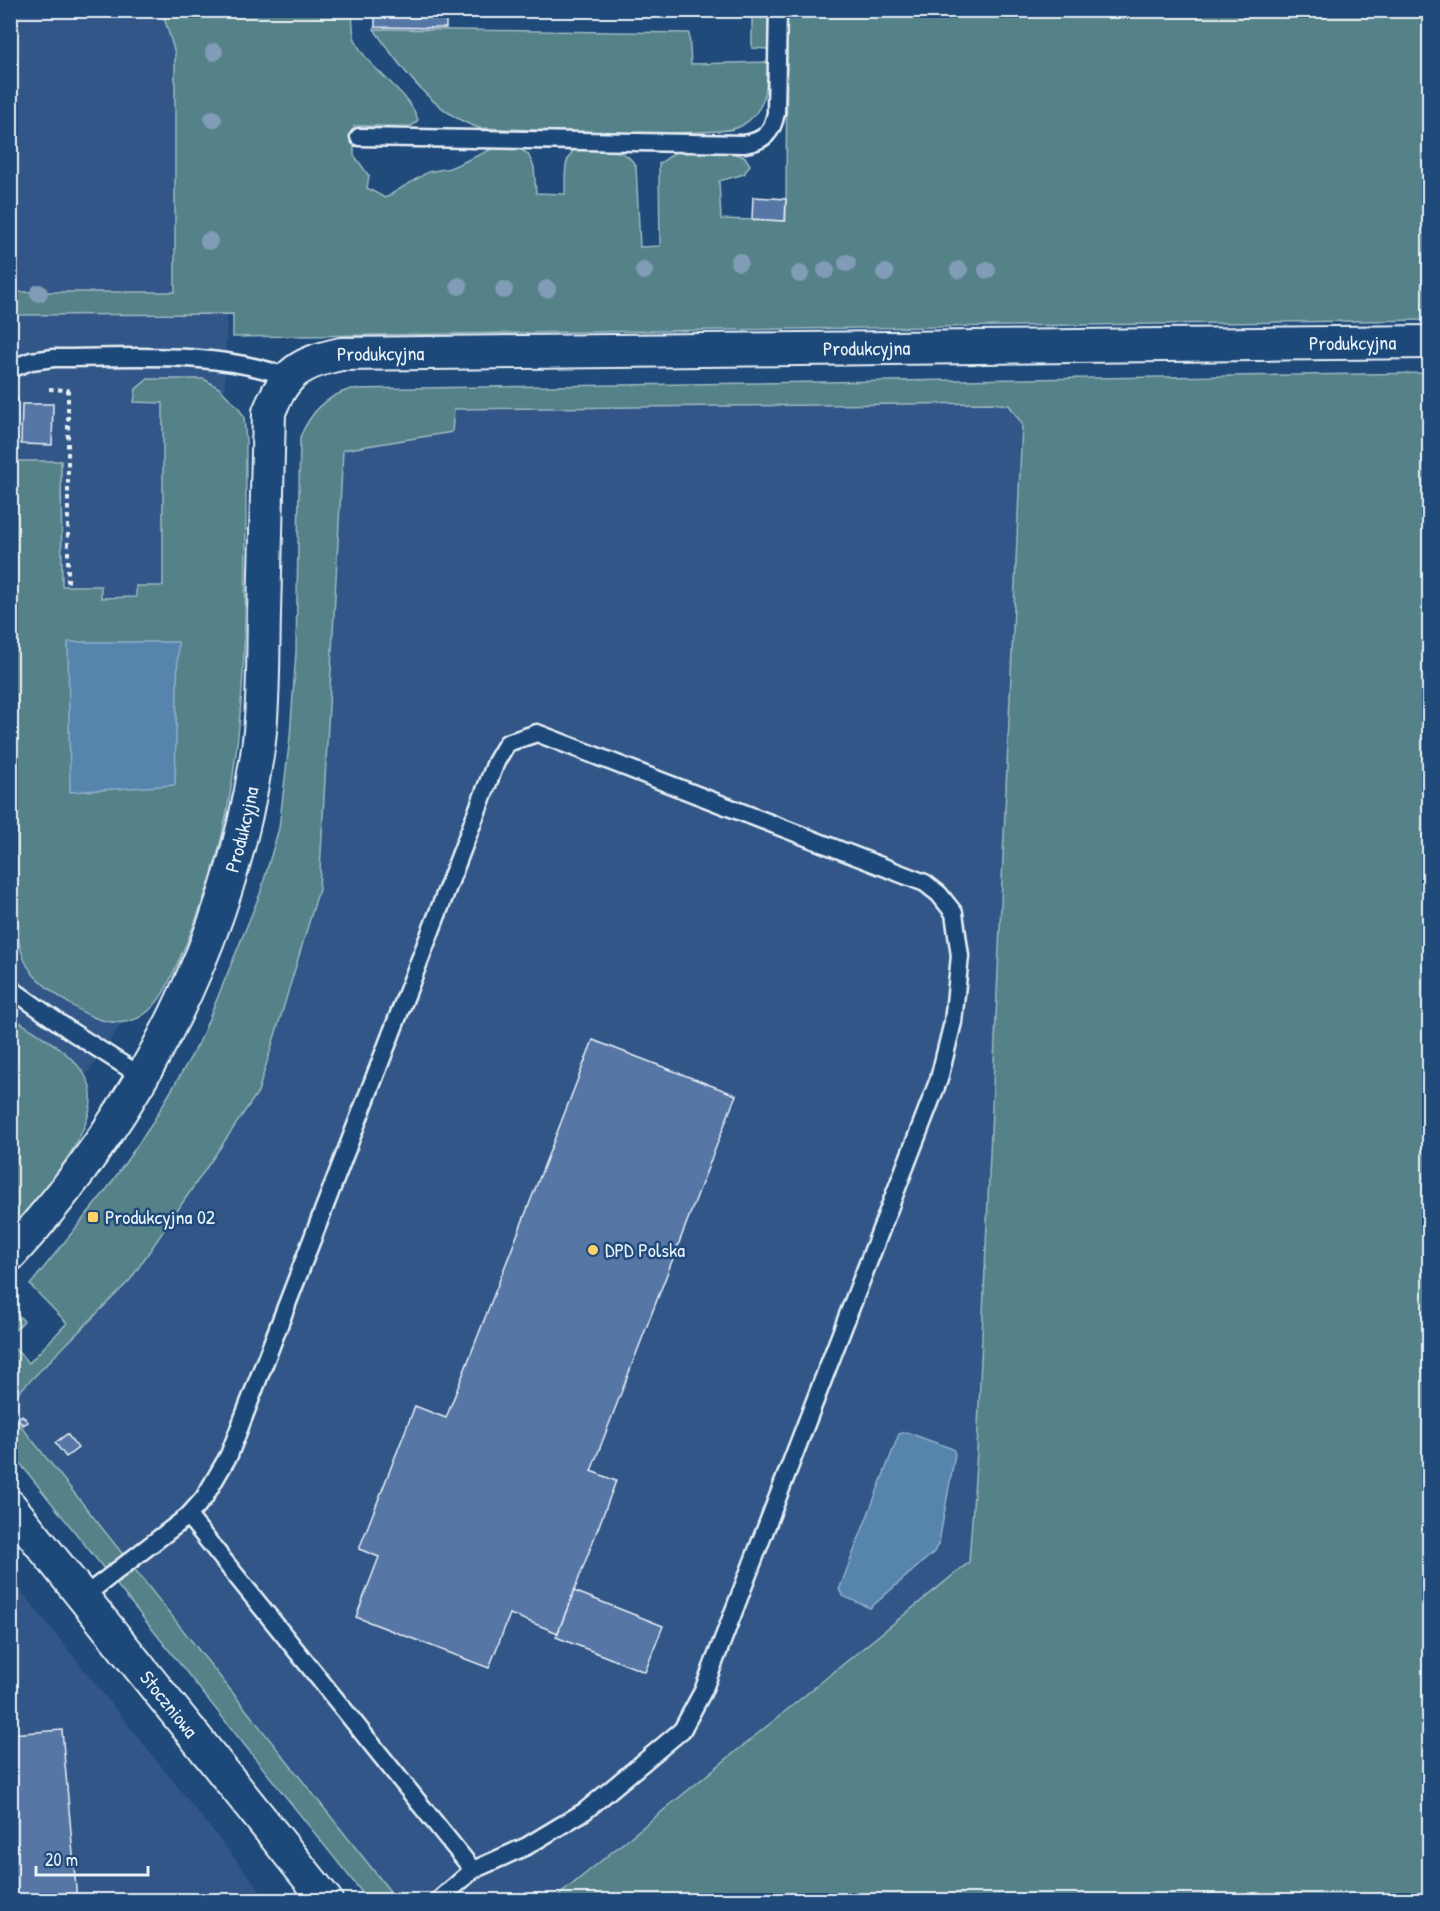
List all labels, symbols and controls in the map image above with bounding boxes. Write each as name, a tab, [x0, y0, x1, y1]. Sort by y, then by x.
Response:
street label: Produkcyjna	[1309, 328, 1396, 356]
street label: Produkcyjna	[823, 334, 911, 362]
street label: Produkcyjna	[337, 339, 425, 367]
street label: Produkcyjna	[218, 784, 265, 875]
place label: Produkcyjna 02	[105, 1203, 216, 1230]
marker: Produkcyjna 02	[86, 1210, 100, 1224]
place label: DPD Polska	[605, 1236, 685, 1263]
marker: DPD Polska	[586, 1243, 600, 1257]
street label: Stoczniowa	[134, 1665, 205, 1743]
scale bar	[36, 1839, 148, 1877]
text: 20 m	[45, 1847, 78, 1872]

